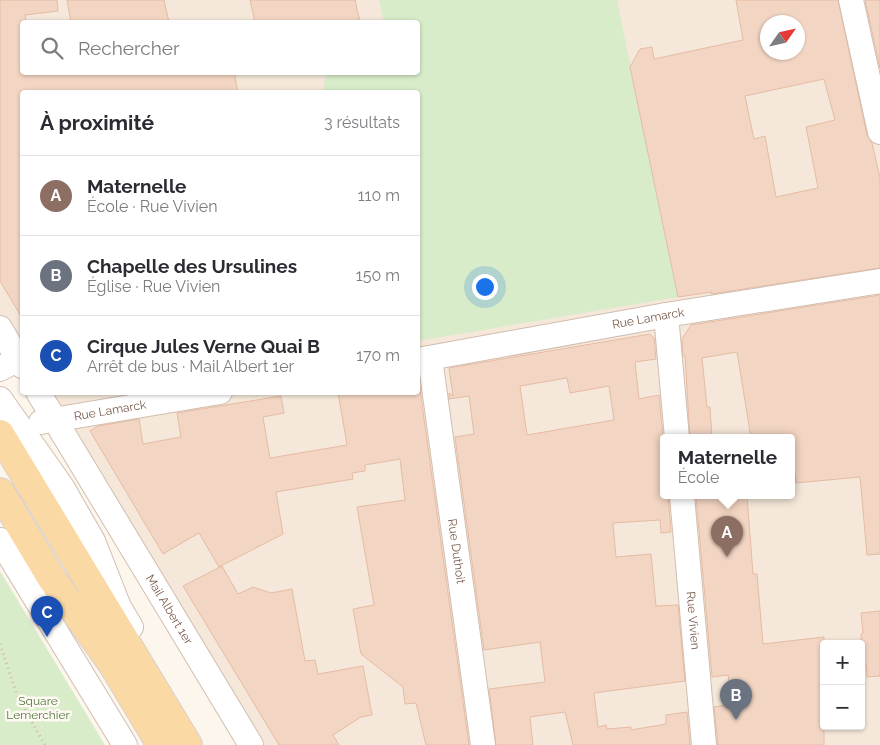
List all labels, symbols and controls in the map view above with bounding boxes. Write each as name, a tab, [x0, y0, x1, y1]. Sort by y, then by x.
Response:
north arrow	[760, 15, 805, 60]
search box	[20, 20, 420, 75]
icon: search	[38, 34, 66, 62]
text: Rechercher	[78, 37, 180, 59]
text: À proximité	[40, 110, 154, 135]
text: 3 résultats	[324, 113, 400, 132]
text: Maternelle	[87, 175, 186, 197]
text: A	[51, 186, 61, 205]
text: 110 m	[358, 186, 400, 205]
text: École · Rue Vivien	[87, 197, 218, 216]
text: Chapelle des Ursulines	[87, 255, 297, 277]
text: B	[51, 266, 61, 285]
text: 150 m	[356, 266, 400, 285]
your location	[472, 274, 498, 300]
text: Église · Rue Vivien	[87, 277, 220, 296]
street label: Rue Lamarck	[611, 305, 686, 332]
text: Cirque Jules Verne Quai B	[87, 335, 320, 357]
text: C	[51, 346, 61, 365]
text: 170 m	[356, 346, 400, 365]
text: Arrêt de bus · Mail Albert 1er	[87, 357, 294, 376]
street label: Rue Lamarck	[73, 397, 148, 423]
popup	[660, 434, 795, 499]
text: Maternelle	[678, 446, 777, 468]
text: École	[678, 468, 719, 487]
pin: A	[711, 516, 743, 557]
street label: Rue Duthoit	[445, 518, 468, 585]
street label: Mail Albert 1er	[143, 572, 196, 648]
street label: Rue Vivien	[683, 591, 703, 650]
pin: C	[31, 596, 63, 637]
map controls	[820, 640, 865, 730]
button: +	[820, 640, 865, 685]
pin: B	[720, 679, 752, 720]
button: −	[820, 685, 865, 730]
park label: Square Lemerchier	[6, 694, 71, 722]

